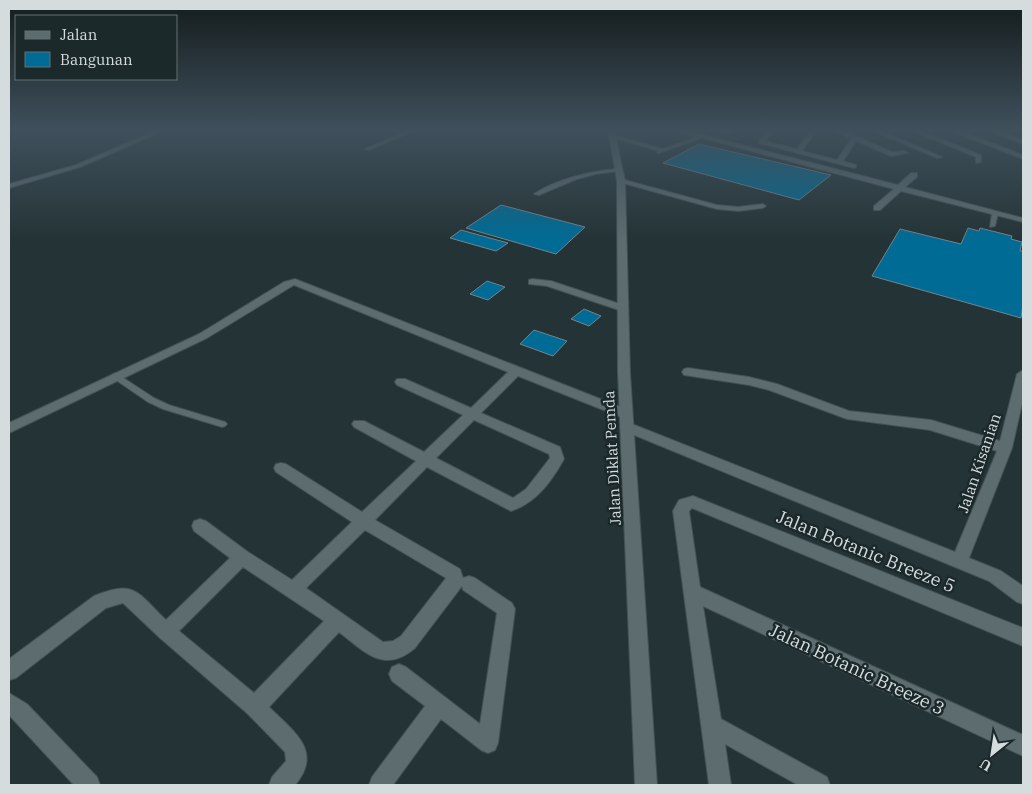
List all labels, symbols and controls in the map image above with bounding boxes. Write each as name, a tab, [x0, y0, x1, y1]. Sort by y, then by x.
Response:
legend	[15, 15, 178, 80]
text: Jalan	[60, 25, 98, 44]
text: Bangunan	[60, 50, 133, 69]
street label: Jalan Diklat Pemda	[599, 390, 625, 526]
street label: Jalan Kisanian	[953, 411, 1005, 515]
street label: Jalan Botanic Breeze 5	[773, 505, 959, 597]
street label: Jalan Botanic Breeze 3	[766, 618, 948, 720]
north arrow	[967, 729, 1017, 779]
text: U	[976, 755, 995, 776]

